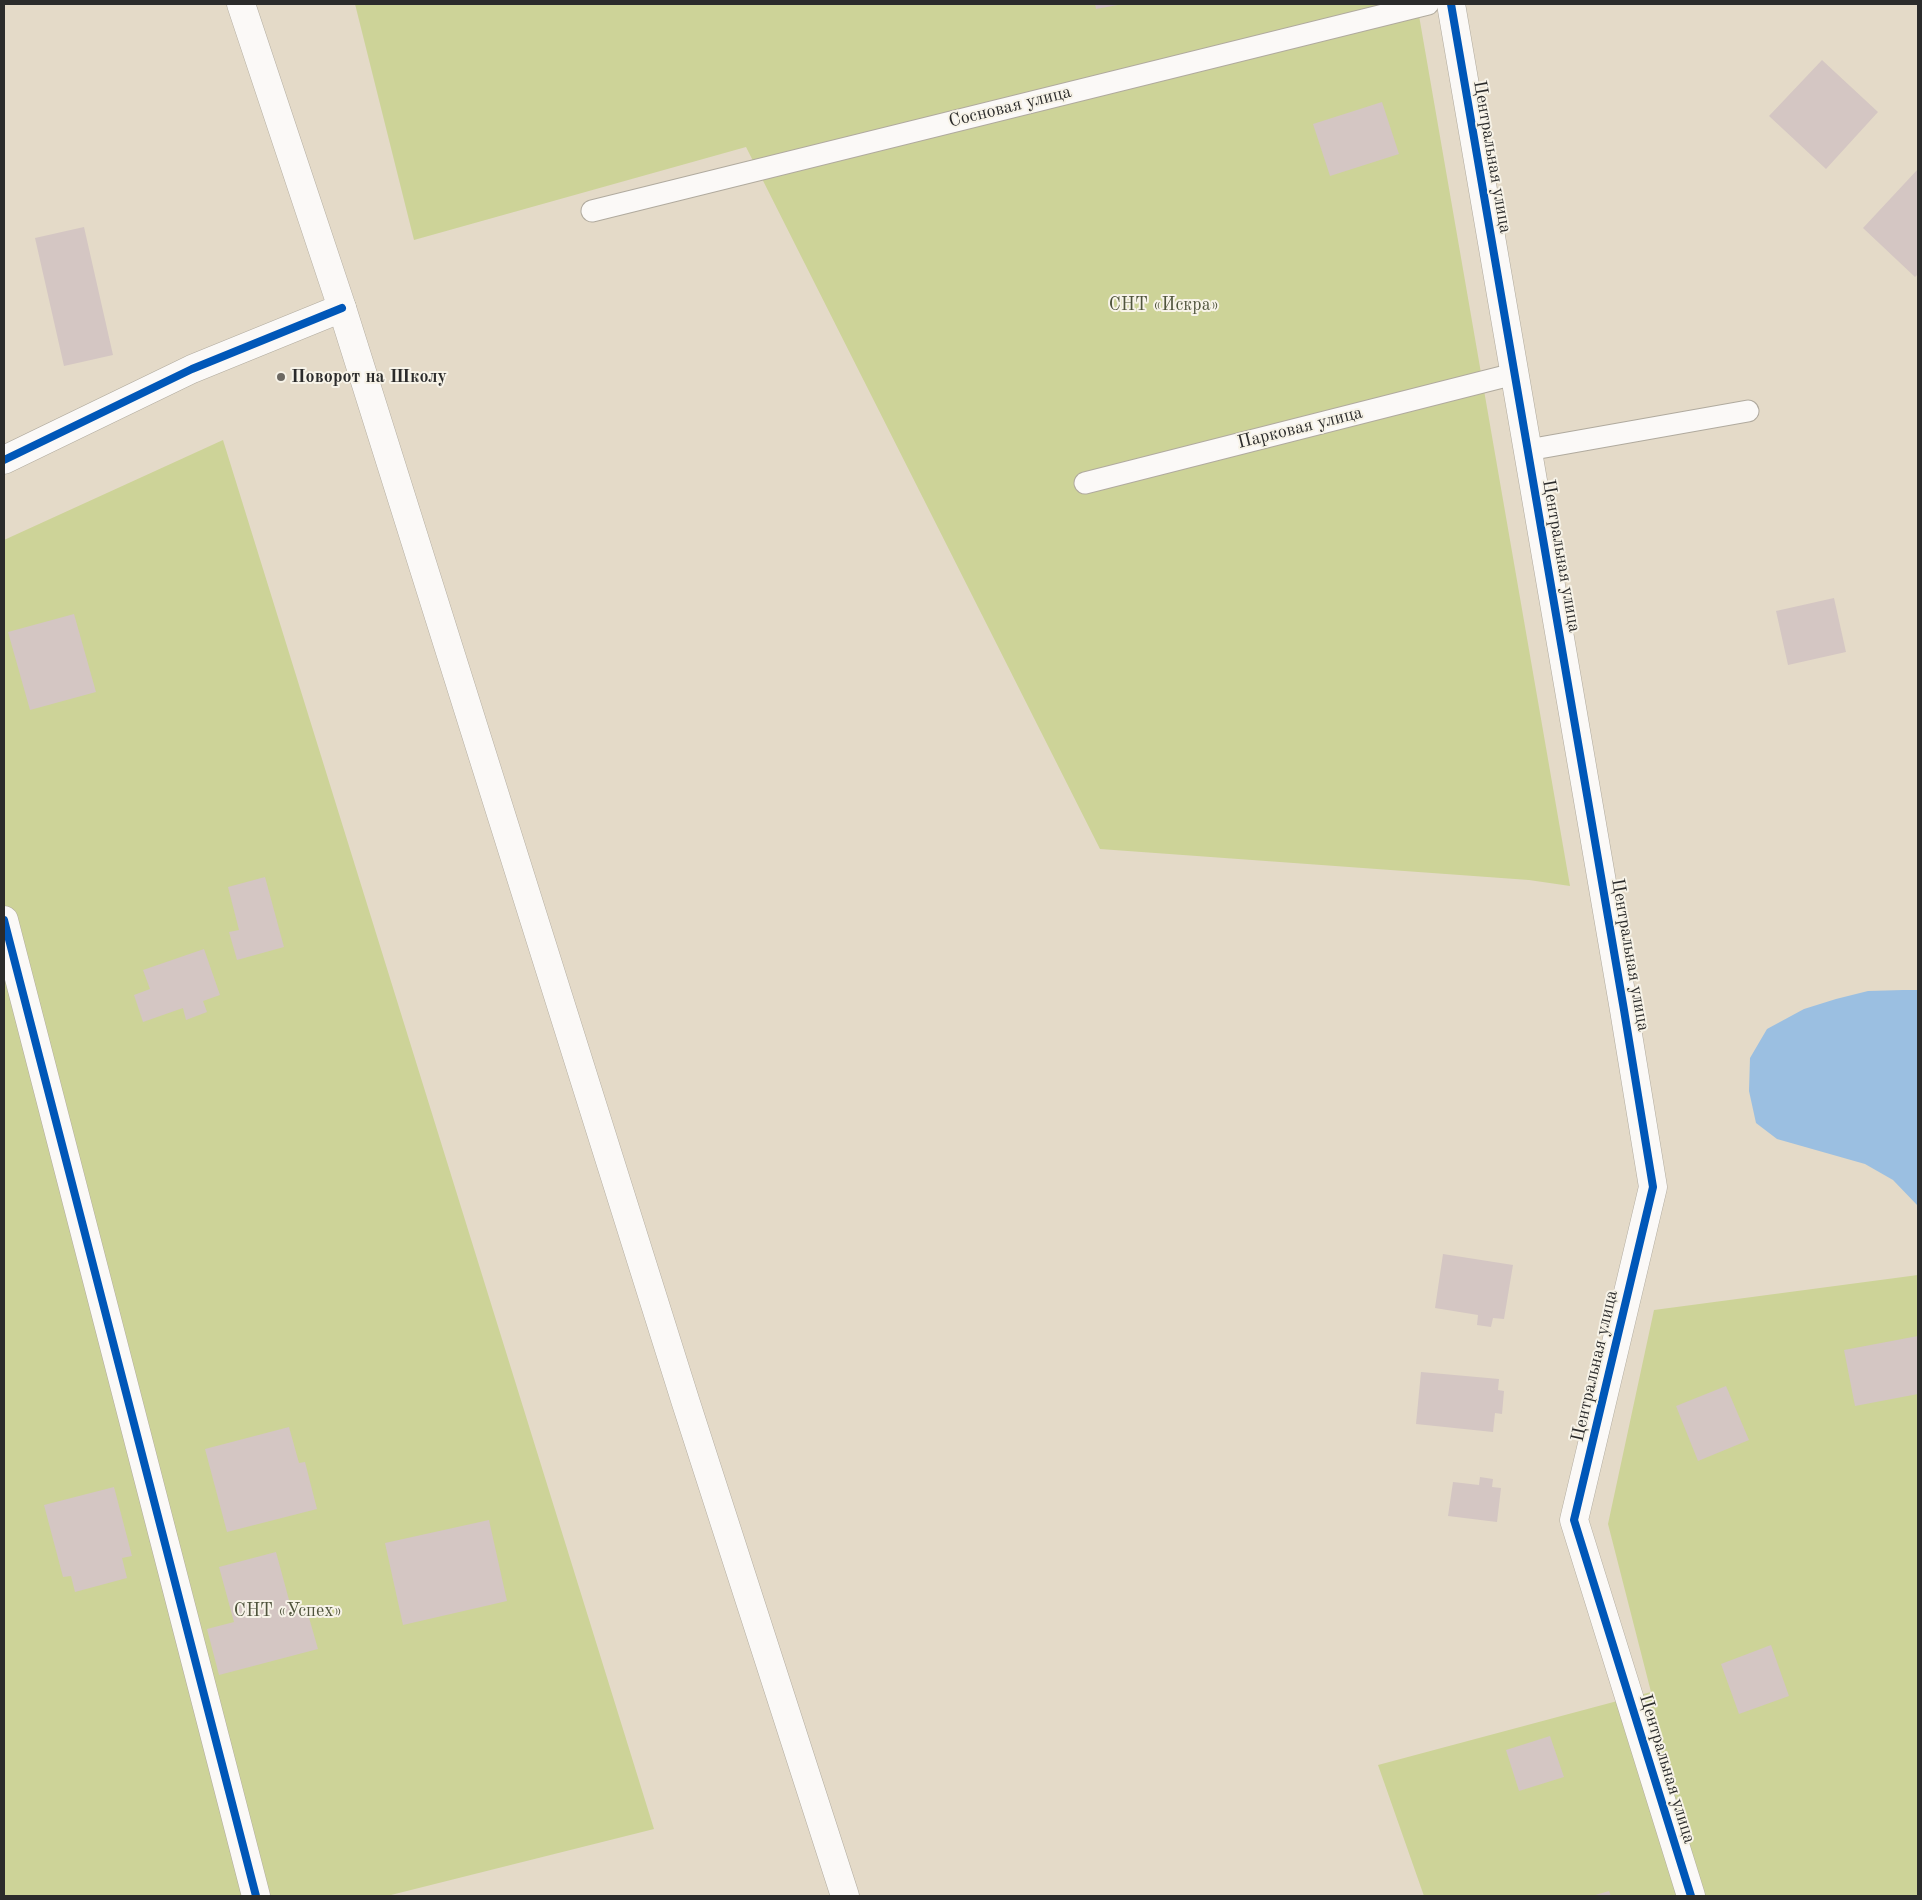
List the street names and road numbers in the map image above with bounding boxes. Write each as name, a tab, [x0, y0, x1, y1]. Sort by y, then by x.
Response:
street label: Центральная улица	[1468, 79, 1516, 235]
street label: Сосновая улица	[946, 81, 1074, 133]
street label: Парковая улица	[1235, 402, 1365, 454]
street label: Центральная улица	[1537, 478, 1585, 634]
street label: Центральная улица	[1606, 877, 1654, 1033]
street label: Центральная улица	[1567, 1288, 1623, 1444]
street label: Центральная улица	[1634, 1692, 1700, 1846]

